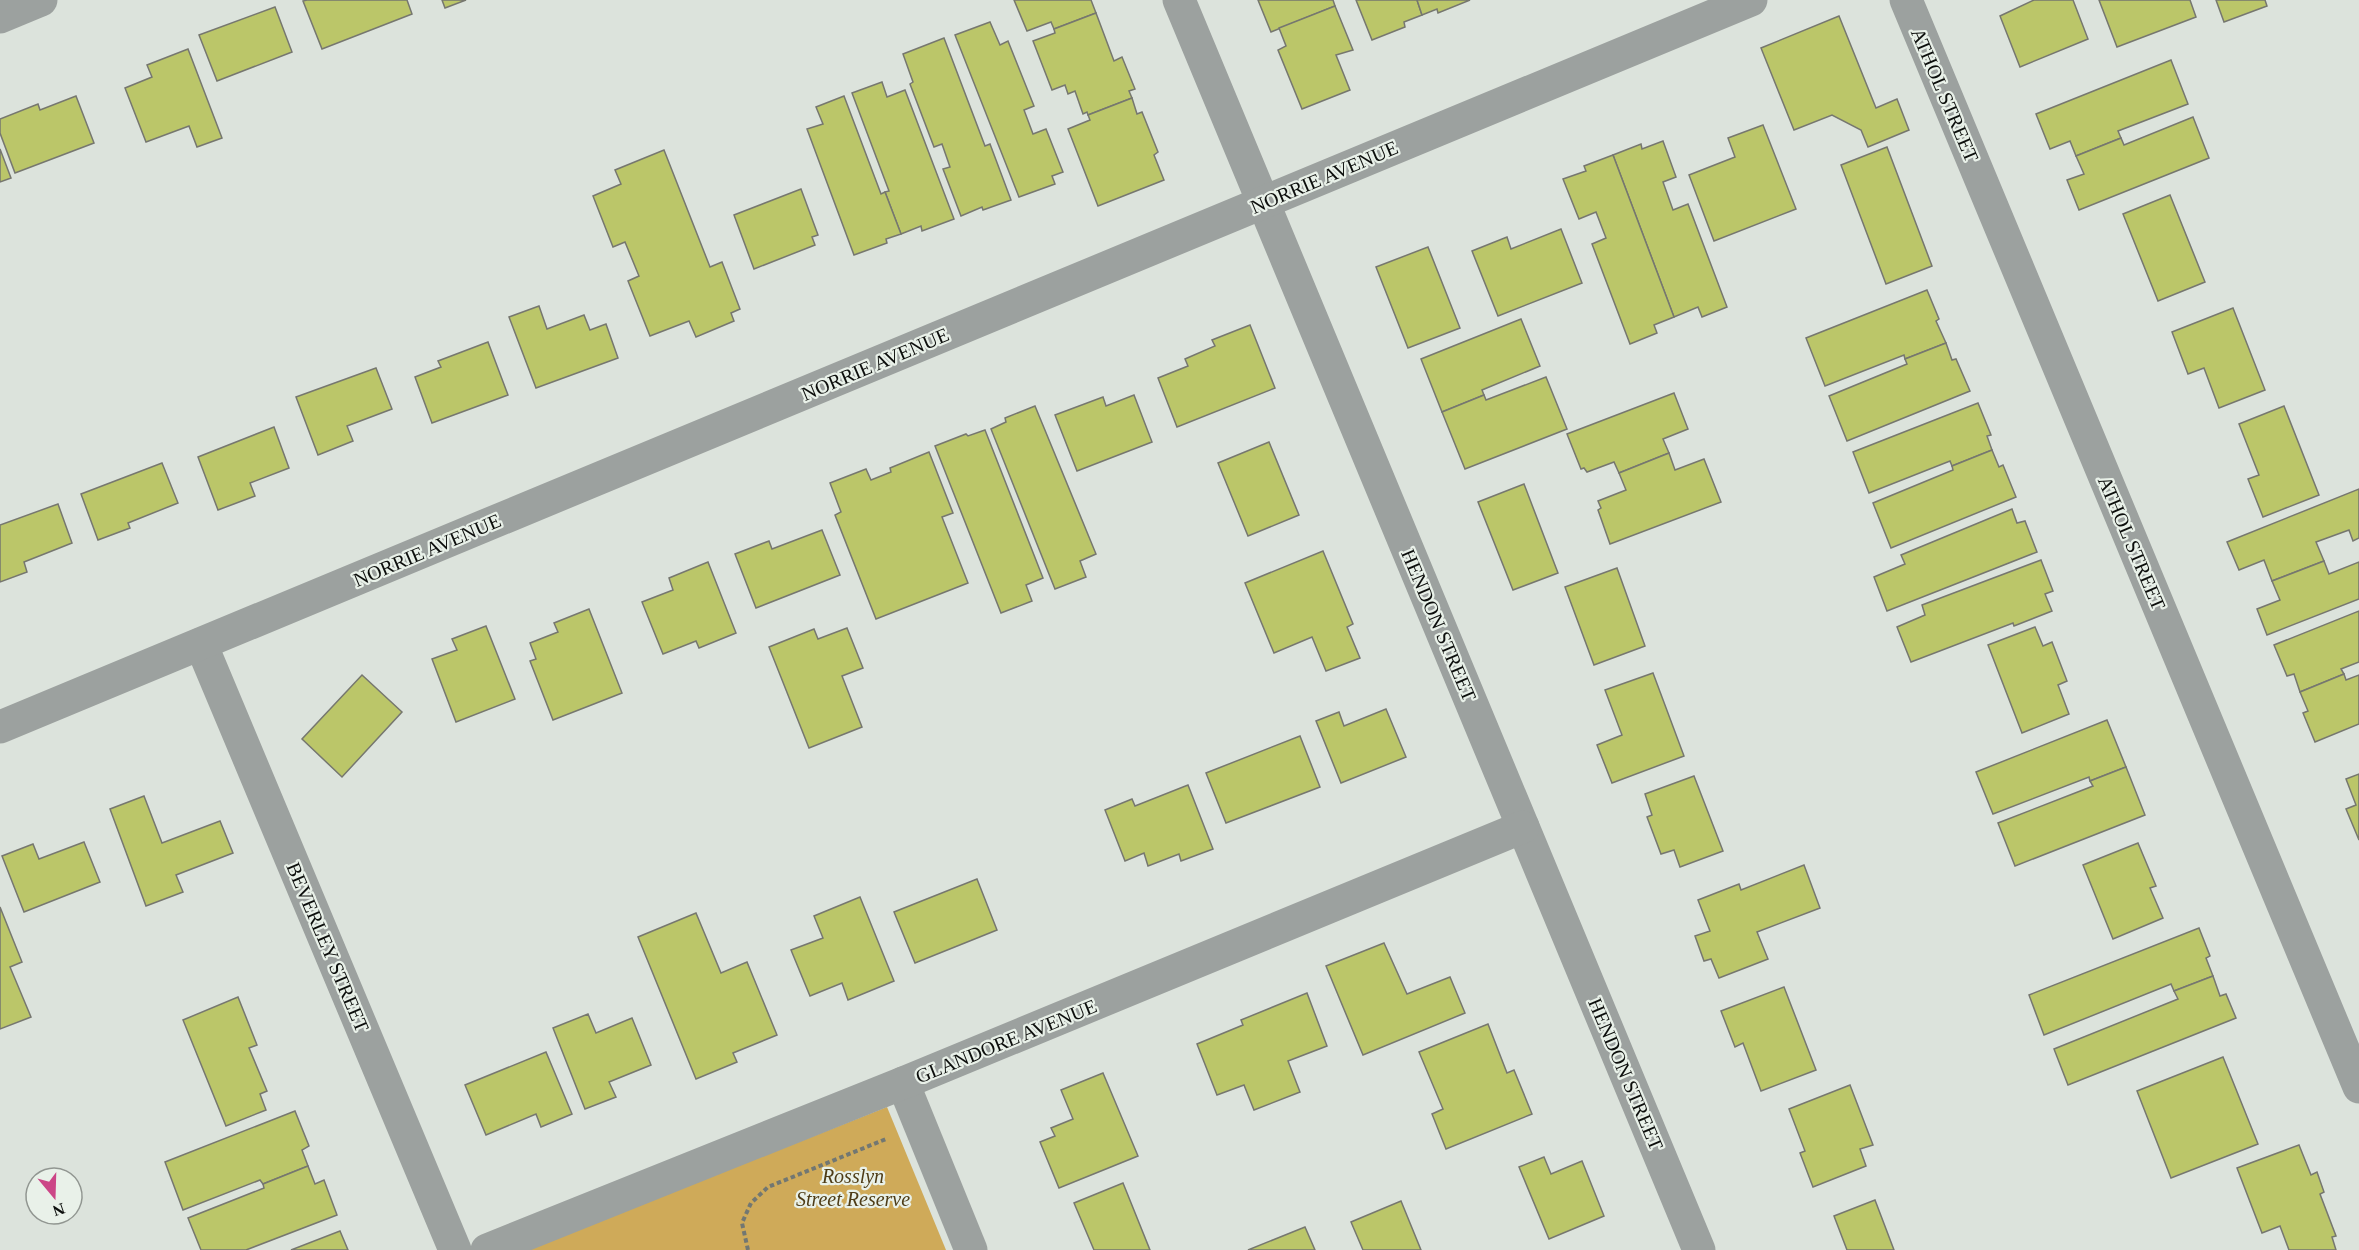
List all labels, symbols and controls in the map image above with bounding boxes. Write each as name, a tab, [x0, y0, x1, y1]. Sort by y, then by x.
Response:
street label: ATHOL STREET	[1907, 25, 1983, 165]
street label: NORRIE AVENUE	[1247, 136, 1401, 218]
street label: NORRIE AVENUE	[798, 323, 952, 405]
street label: ATHOL STREET	[2094, 473, 2170, 613]
street label: NORRIE AVENUE	[350, 509, 504, 591]
street label: HENDON STREET	[1397, 546, 1481, 704]
street label: BEVERLEY STREET	[282, 859, 374, 1035]
street label: GLANDORE AVENUE	[912, 995, 1100, 1087]
street label: HENDON STREET	[1584, 995, 1668, 1153]
park label: Rosslyn Street Reserve	[796, 1165, 910, 1210]
north arrow	[24, 1166, 84, 1226]
text: N	[50, 1200, 67, 1220]

